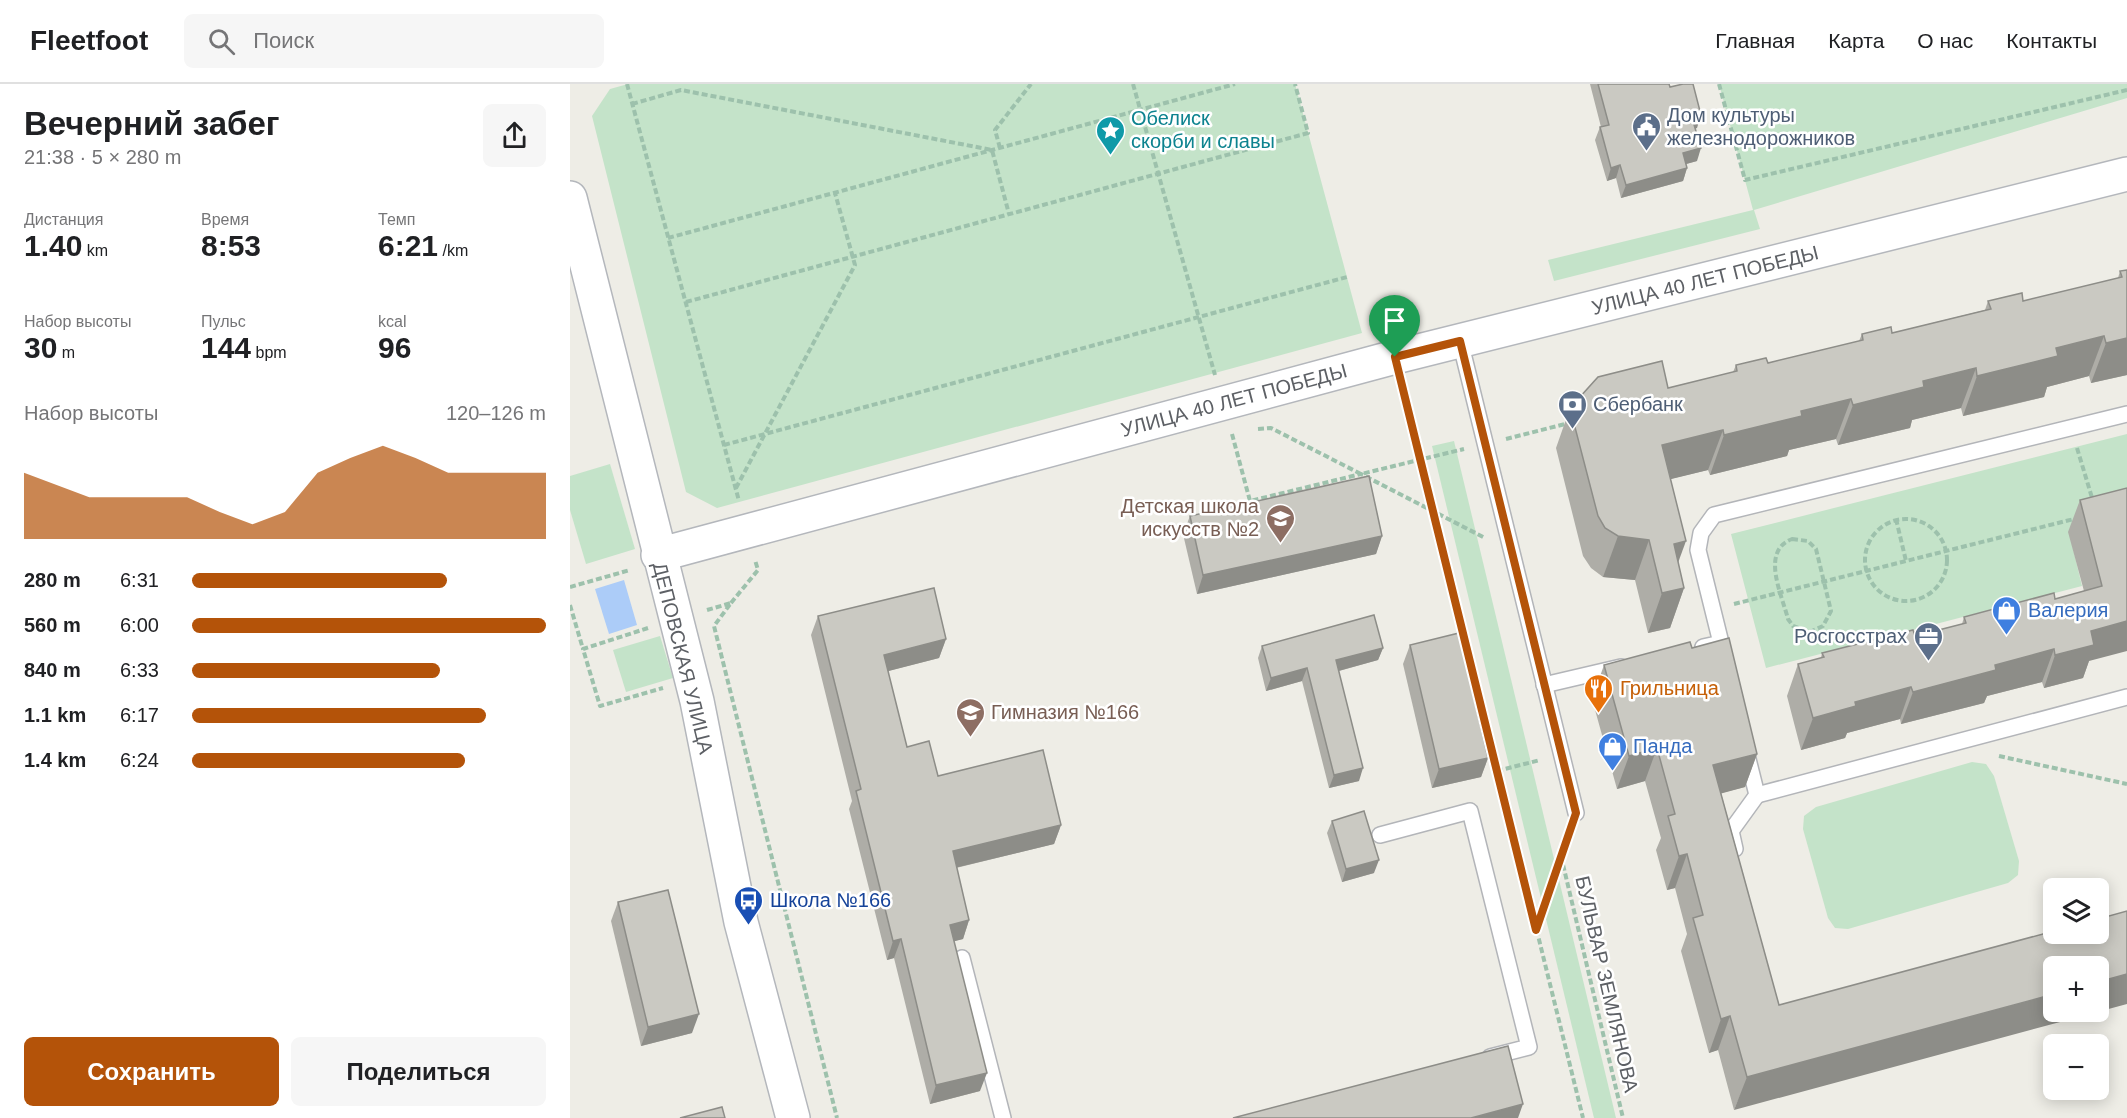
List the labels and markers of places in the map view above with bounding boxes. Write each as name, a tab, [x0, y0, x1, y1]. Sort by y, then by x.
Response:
place label: Дом культуры железнодорожников	[1667, 104, 1855, 149]
place label: Обелиск скорби и славы	[1131, 107, 1275, 152]
public building icon: Дом культуры железнодорожников	[1630, 110, 1662, 152]
place icon: Обелиск скорби и славы	[1094, 114, 1126, 156]
pin	[1369, 295, 1420, 357]
bank icon: Сбербанк	[1556, 388, 1588, 430]
place label: Сбербанк	[1593, 393, 1683, 415]
place label: Детская школа искусств №2	[1121, 495, 1260, 540]
school or university icon: Детская школа искусств №2	[1264, 502, 1296, 544]
shop icon: Валерия	[1991, 594, 2023, 636]
place label: Валерия	[2028, 599, 2108, 621]
office icon: Росгосстрах	[1912, 620, 1944, 662]
place label: Росгосстрах	[1794, 625, 1907, 647]
restaurant icon: Грильница	[1583, 672, 1615, 714]
place label: Грильница	[1620, 677, 1720, 699]
school or university icon: Гимназия №166	[954, 696, 986, 738]
place label: Гимназия №166	[991, 701, 1139, 723]
shop icon: Панда	[1596, 730, 1628, 772]
place label: Панда	[1633, 735, 1693, 757]
bus stop icon: Школа №166	[733, 884, 765, 926]
place label: Школа №166	[770, 889, 891, 911]

